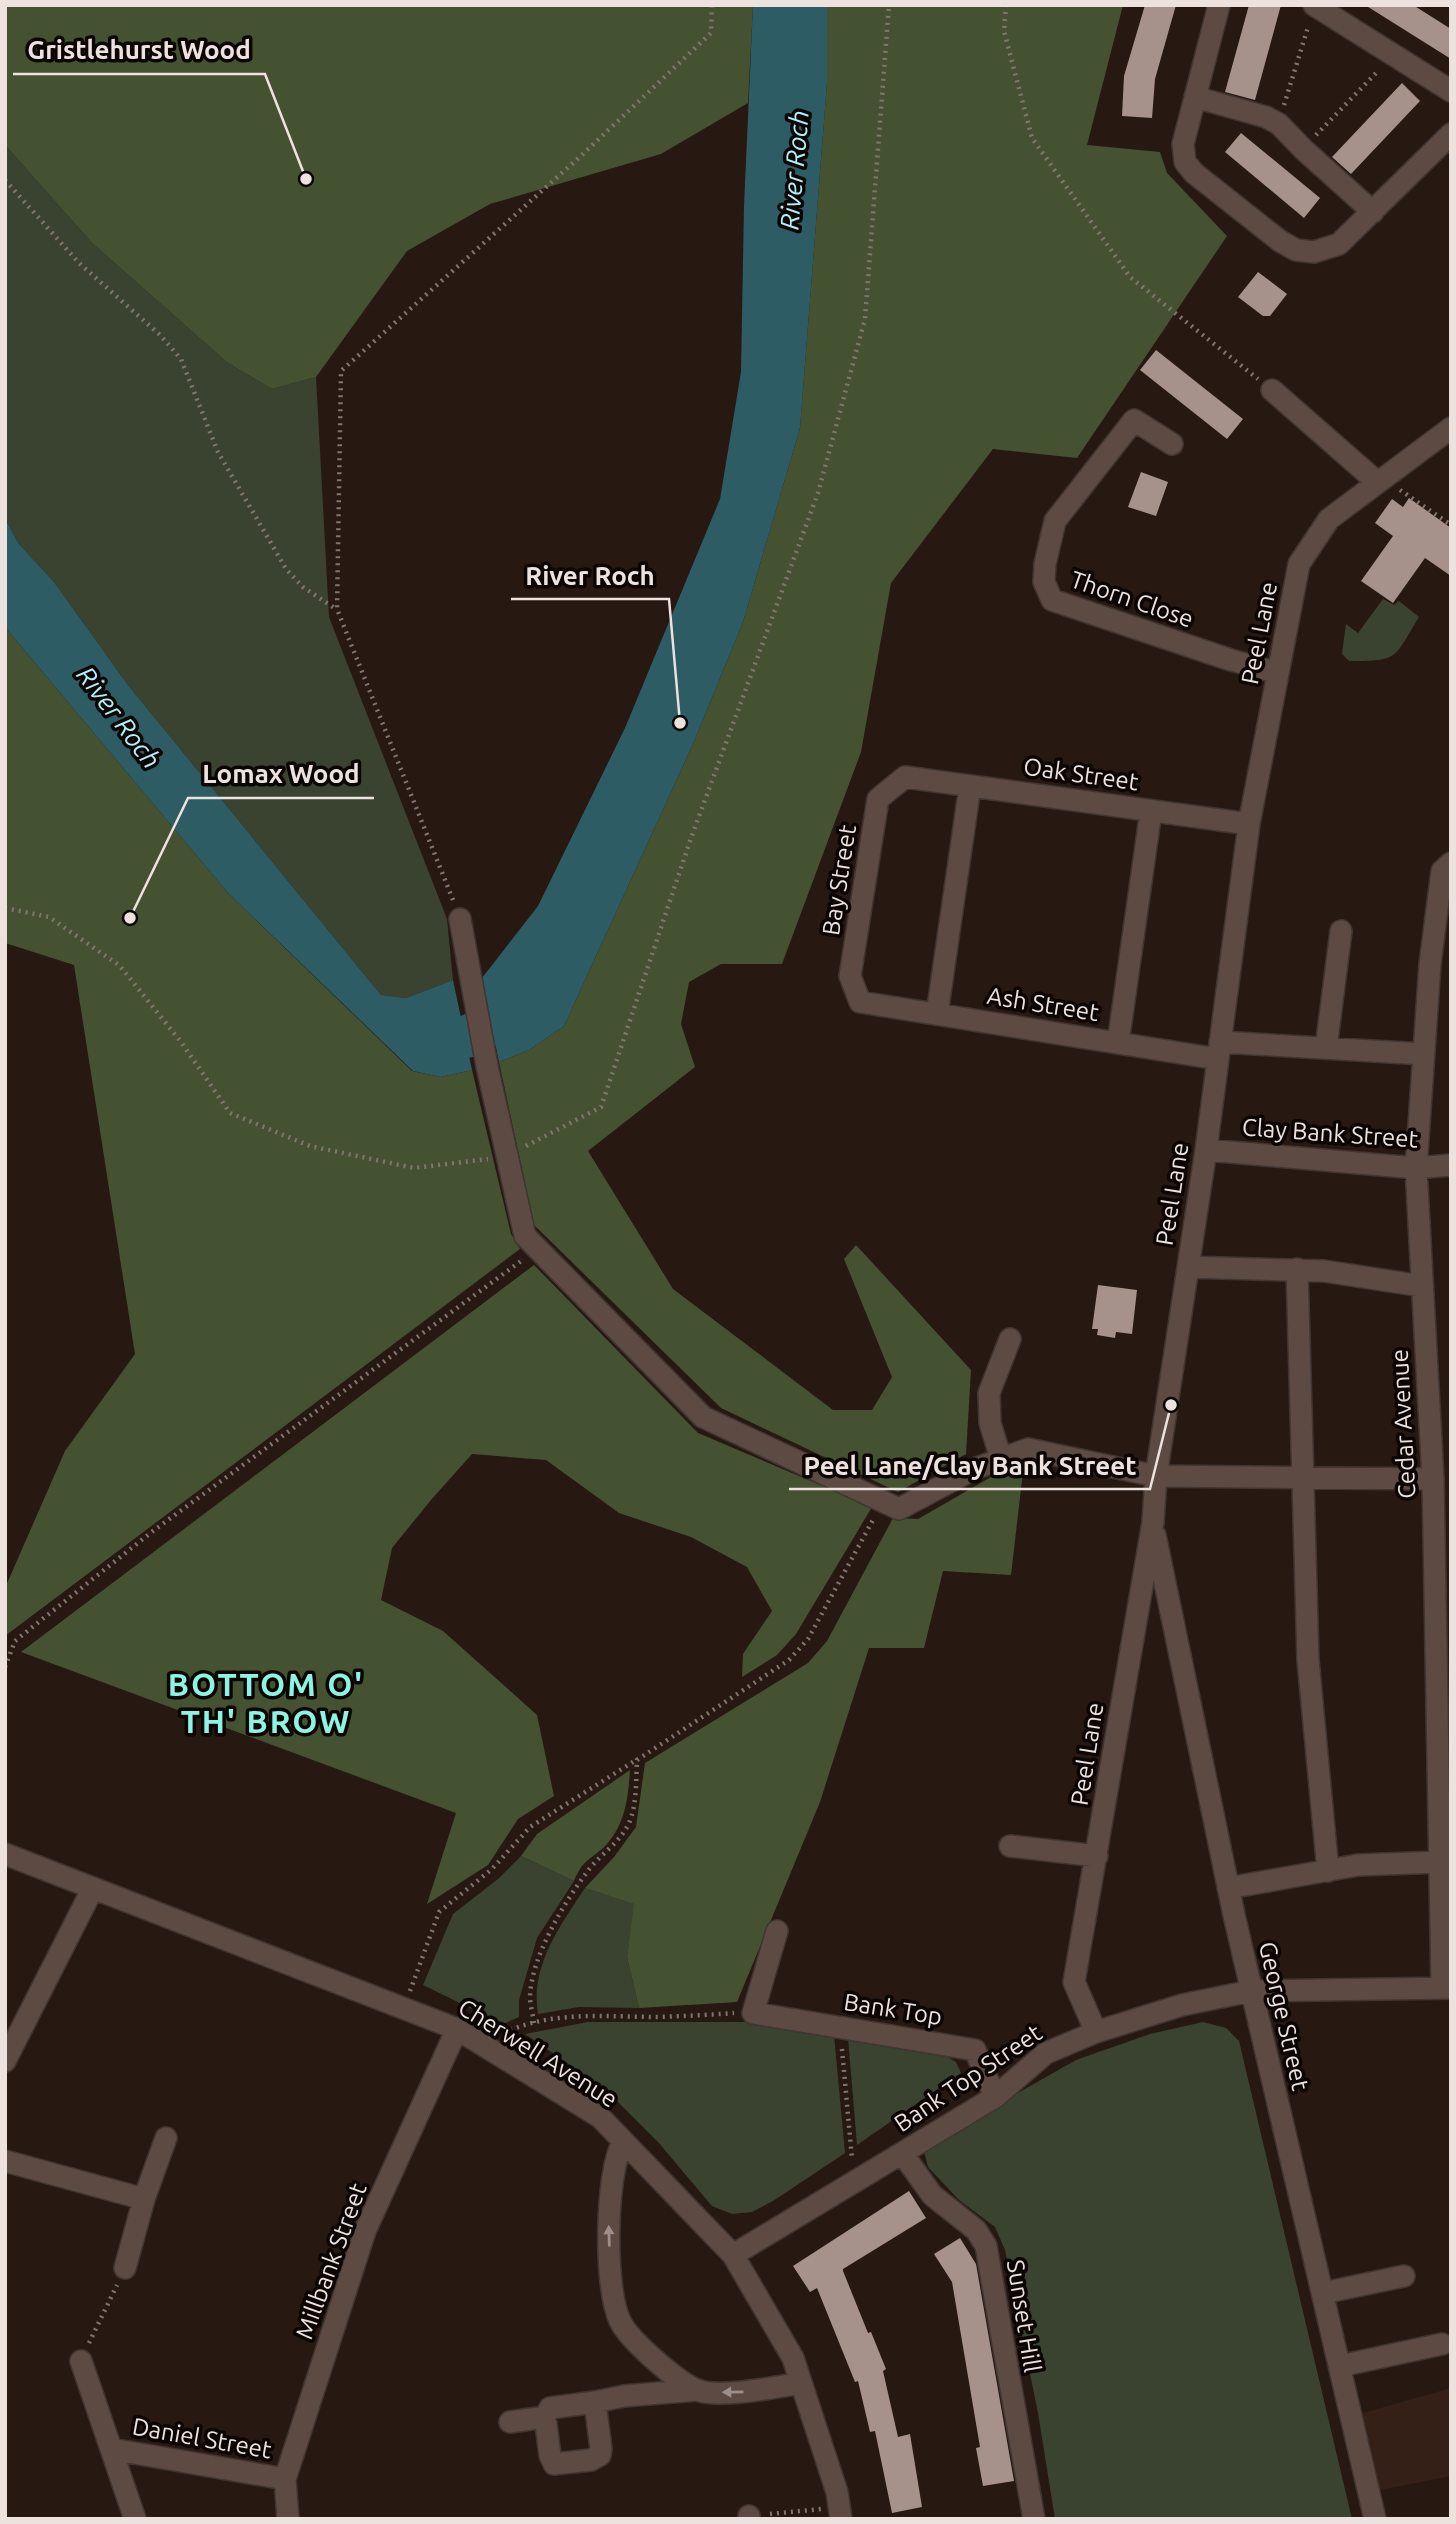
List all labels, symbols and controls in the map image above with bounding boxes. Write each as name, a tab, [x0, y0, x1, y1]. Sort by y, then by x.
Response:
callout: Gristlehurst Wood	[13, 27, 265, 74]
text: Gristlehurst Wood	[27, 35, 251, 64]
water label: River Roch	[774, 109, 814, 231]
callout: River Roch	[511, 552, 669, 599]
text: River Roch	[525, 561, 655, 590]
street label: Thorn Close	[1067, 565, 1197, 633]
street label: Peel Lane	[1236, 580, 1282, 686]
water label: River Roch	[71, 660, 167, 774]
callout: Lomax Wood	[188, 751, 374, 798]
street label: Oak Street	[1022, 753, 1141, 795]
text: Lomax Wood	[202, 759, 360, 788]
street label: Bay Street	[817, 822, 861, 937]
street label: Ash Street	[985, 982, 1101, 1026]
street label: Clay Bank Street	[1241, 1113, 1419, 1153]
street label: Peel Lane	[1151, 1141, 1193, 1247]
street label: Cedar Avenue	[1386, 1349, 1420, 1499]
callout: Peel Lane/Clay Bank Street	[789, 1442, 1150, 1489]
text: Peel Lane/Clay Bank Street	[804, 1451, 1136, 1480]
district label: BOTTOM O' TH' BROW	[168, 1666, 364, 1739]
street label: Peel Lane	[1066, 1701, 1108, 1807]
street label: George Street	[1254, 1939, 1314, 2094]
street label: Bank Top	[842, 1988, 944, 2030]
street label: Cherwell Avenue	[454, 1993, 622, 2113]
street label: Bank Top Street	[889, 2018, 1047, 2137]
street label: Millbank Street	[290, 2179, 372, 2343]
one-way arrow	[603, 2225, 614, 2247]
street label: Sunset Hill	[1002, 2258, 1046, 2374]
one-way arrow	[722, 2386, 744, 2397]
street label: Daniel Street	[130, 2412, 274, 2464]

